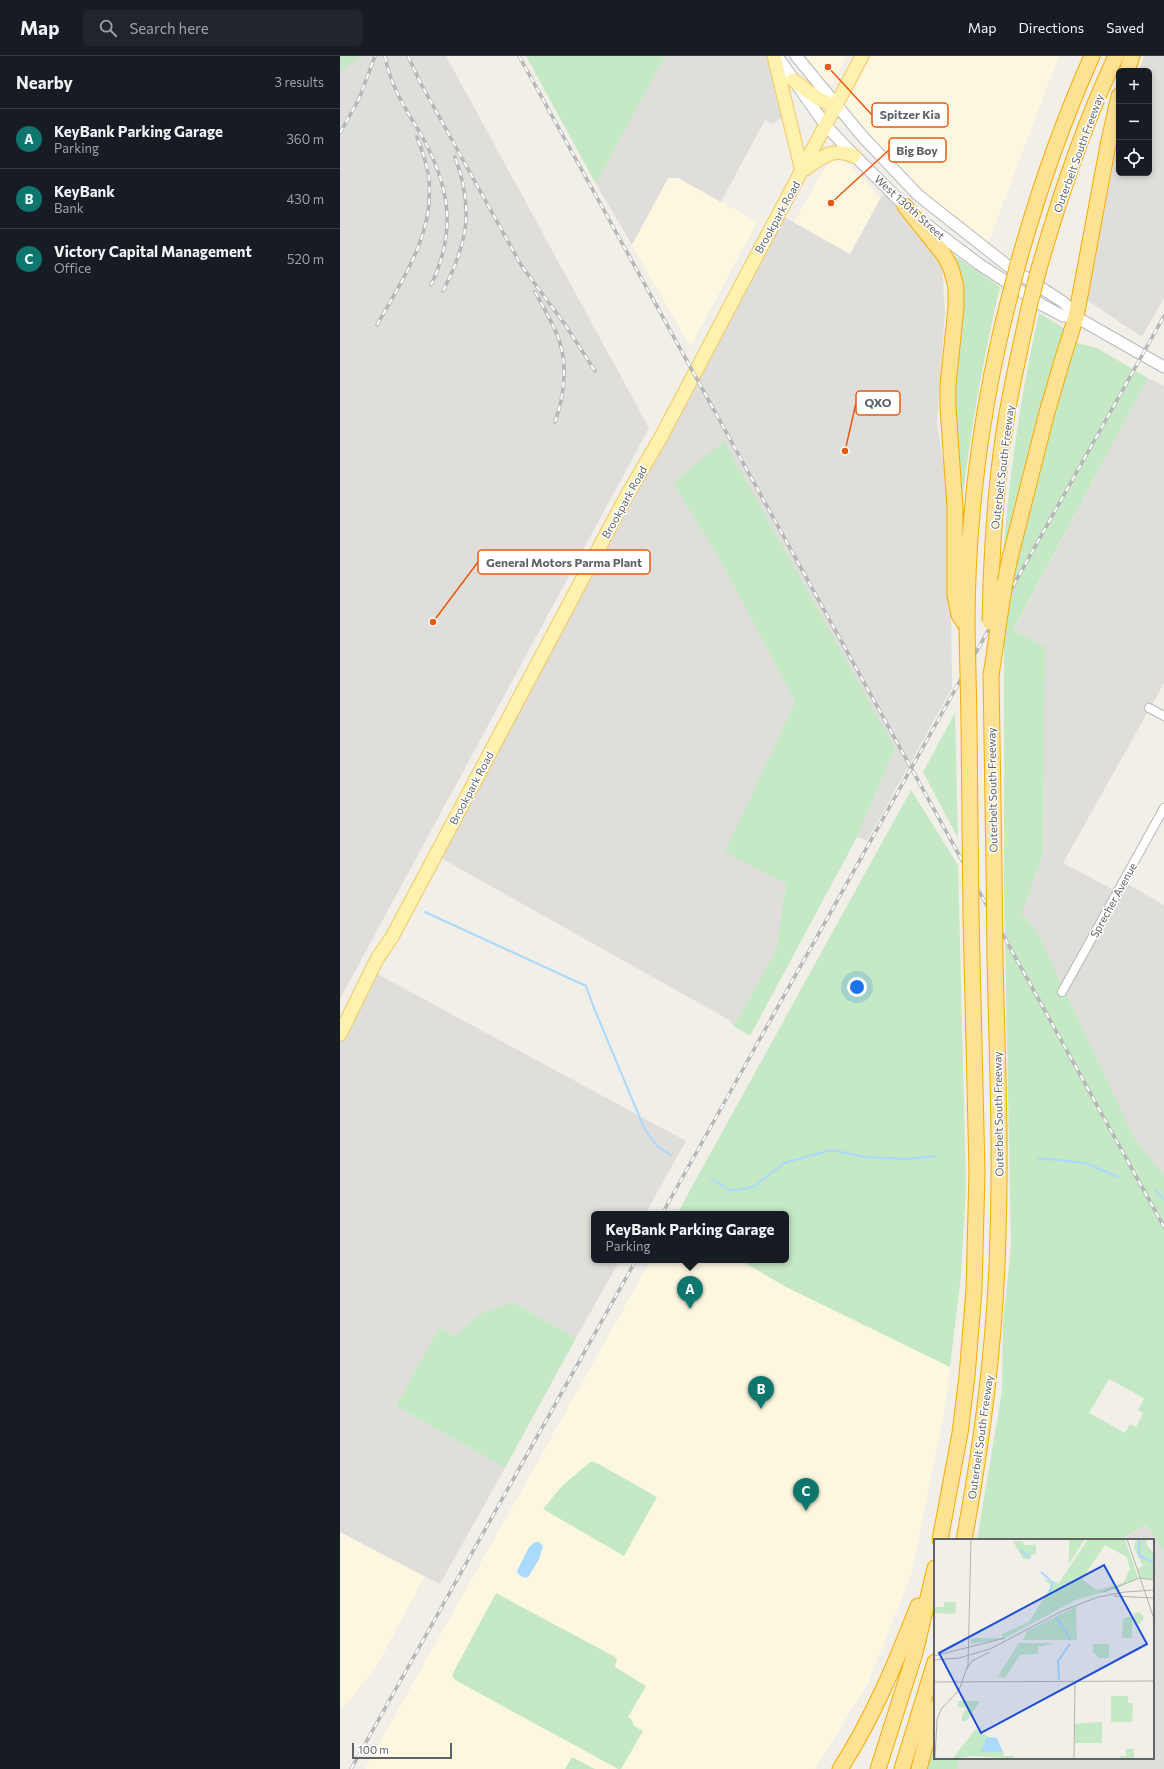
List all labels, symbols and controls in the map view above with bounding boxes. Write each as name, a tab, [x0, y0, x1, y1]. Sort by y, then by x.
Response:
search box	[83, 10, 363, 46]
text: Map	[20, 16, 59, 39]
icon: search	[97, 17, 119, 39]
text: Search here	[129, 19, 209, 37]
text: Map	[968, 19, 997, 36]
text: Directions	[1019, 19, 1084, 36]
text: Saved	[1106, 19, 1144, 36]
map controls	[1116, 68, 1152, 176]
button: +	[1116, 68, 1152, 104]
text: Nearby	[16, 72, 73, 93]
text: 3 results	[275, 74, 324, 90]
street label: Outerbelt South Freeway	[1050, 92, 1106, 214]
callout: Spitzer Kia	[872, 103, 948, 127]
button: −	[1116, 104, 1152, 140]
text: Spitzer Kia	[880, 107, 940, 121]
text: KeyBank Parking Garage	[54, 122, 223, 140]
text: A	[24, 131, 34, 147]
text: 360 m	[286, 131, 324, 147]
callout: Big Boy	[889, 138, 946, 162]
text: Parking	[54, 140, 99, 156]
button: locate	[1116, 140, 1152, 176]
text: Big Boy	[896, 143, 938, 157]
street label: West 130th Street	[872, 172, 948, 242]
street label: Brookpark Road	[752, 179, 802, 255]
text: KeyBank	[54, 182, 115, 200]
text: B	[25, 191, 33, 207]
text: 430 m	[286, 191, 324, 207]
text: Bank	[54, 200, 84, 216]
text: Victory Capital Management	[54, 242, 252, 260]
text: C	[25, 251, 33, 267]
text: 520 m	[287, 251, 324, 267]
text: Office	[54, 260, 91, 276]
callout: QXO	[856, 391, 900, 415]
text: QXO	[864, 395, 892, 409]
street label: Outerbelt South Freeway	[988, 404, 1016, 530]
street label: Brookpark Road	[599, 464, 649, 540]
callout: General Motors Parma Plant	[478, 550, 650, 574]
text: General Motors Parma Plant	[486, 555, 642, 569]
street label: Outerbelt South Freeway	[984, 727, 1000, 853]
street label: Brookpark Road	[446, 749, 496, 827]
street label: Sprecher Avenue	[1087, 860, 1139, 940]
your location	[847, 977, 867, 997]
street label: Outerbelt South Freeway	[990, 1051, 1006, 1177]
popup	[591, 1211, 789, 1263]
text: KeyBank Parking Garage	[606, 1220, 774, 1238]
text: Parking	[606, 1238, 651, 1254]
pin: A	[677, 1276, 703, 1309]
street label: Outerbelt South Freeway	[965, 1374, 995, 1500]
pin: B	[748, 1376, 774, 1409]
pin: C	[793, 1478, 819, 1511]
inset map	[934, 1539, 1154, 1759]
scale bar	[352, 1741, 452, 1760]
text: 100 m	[358, 1743, 389, 1756]

